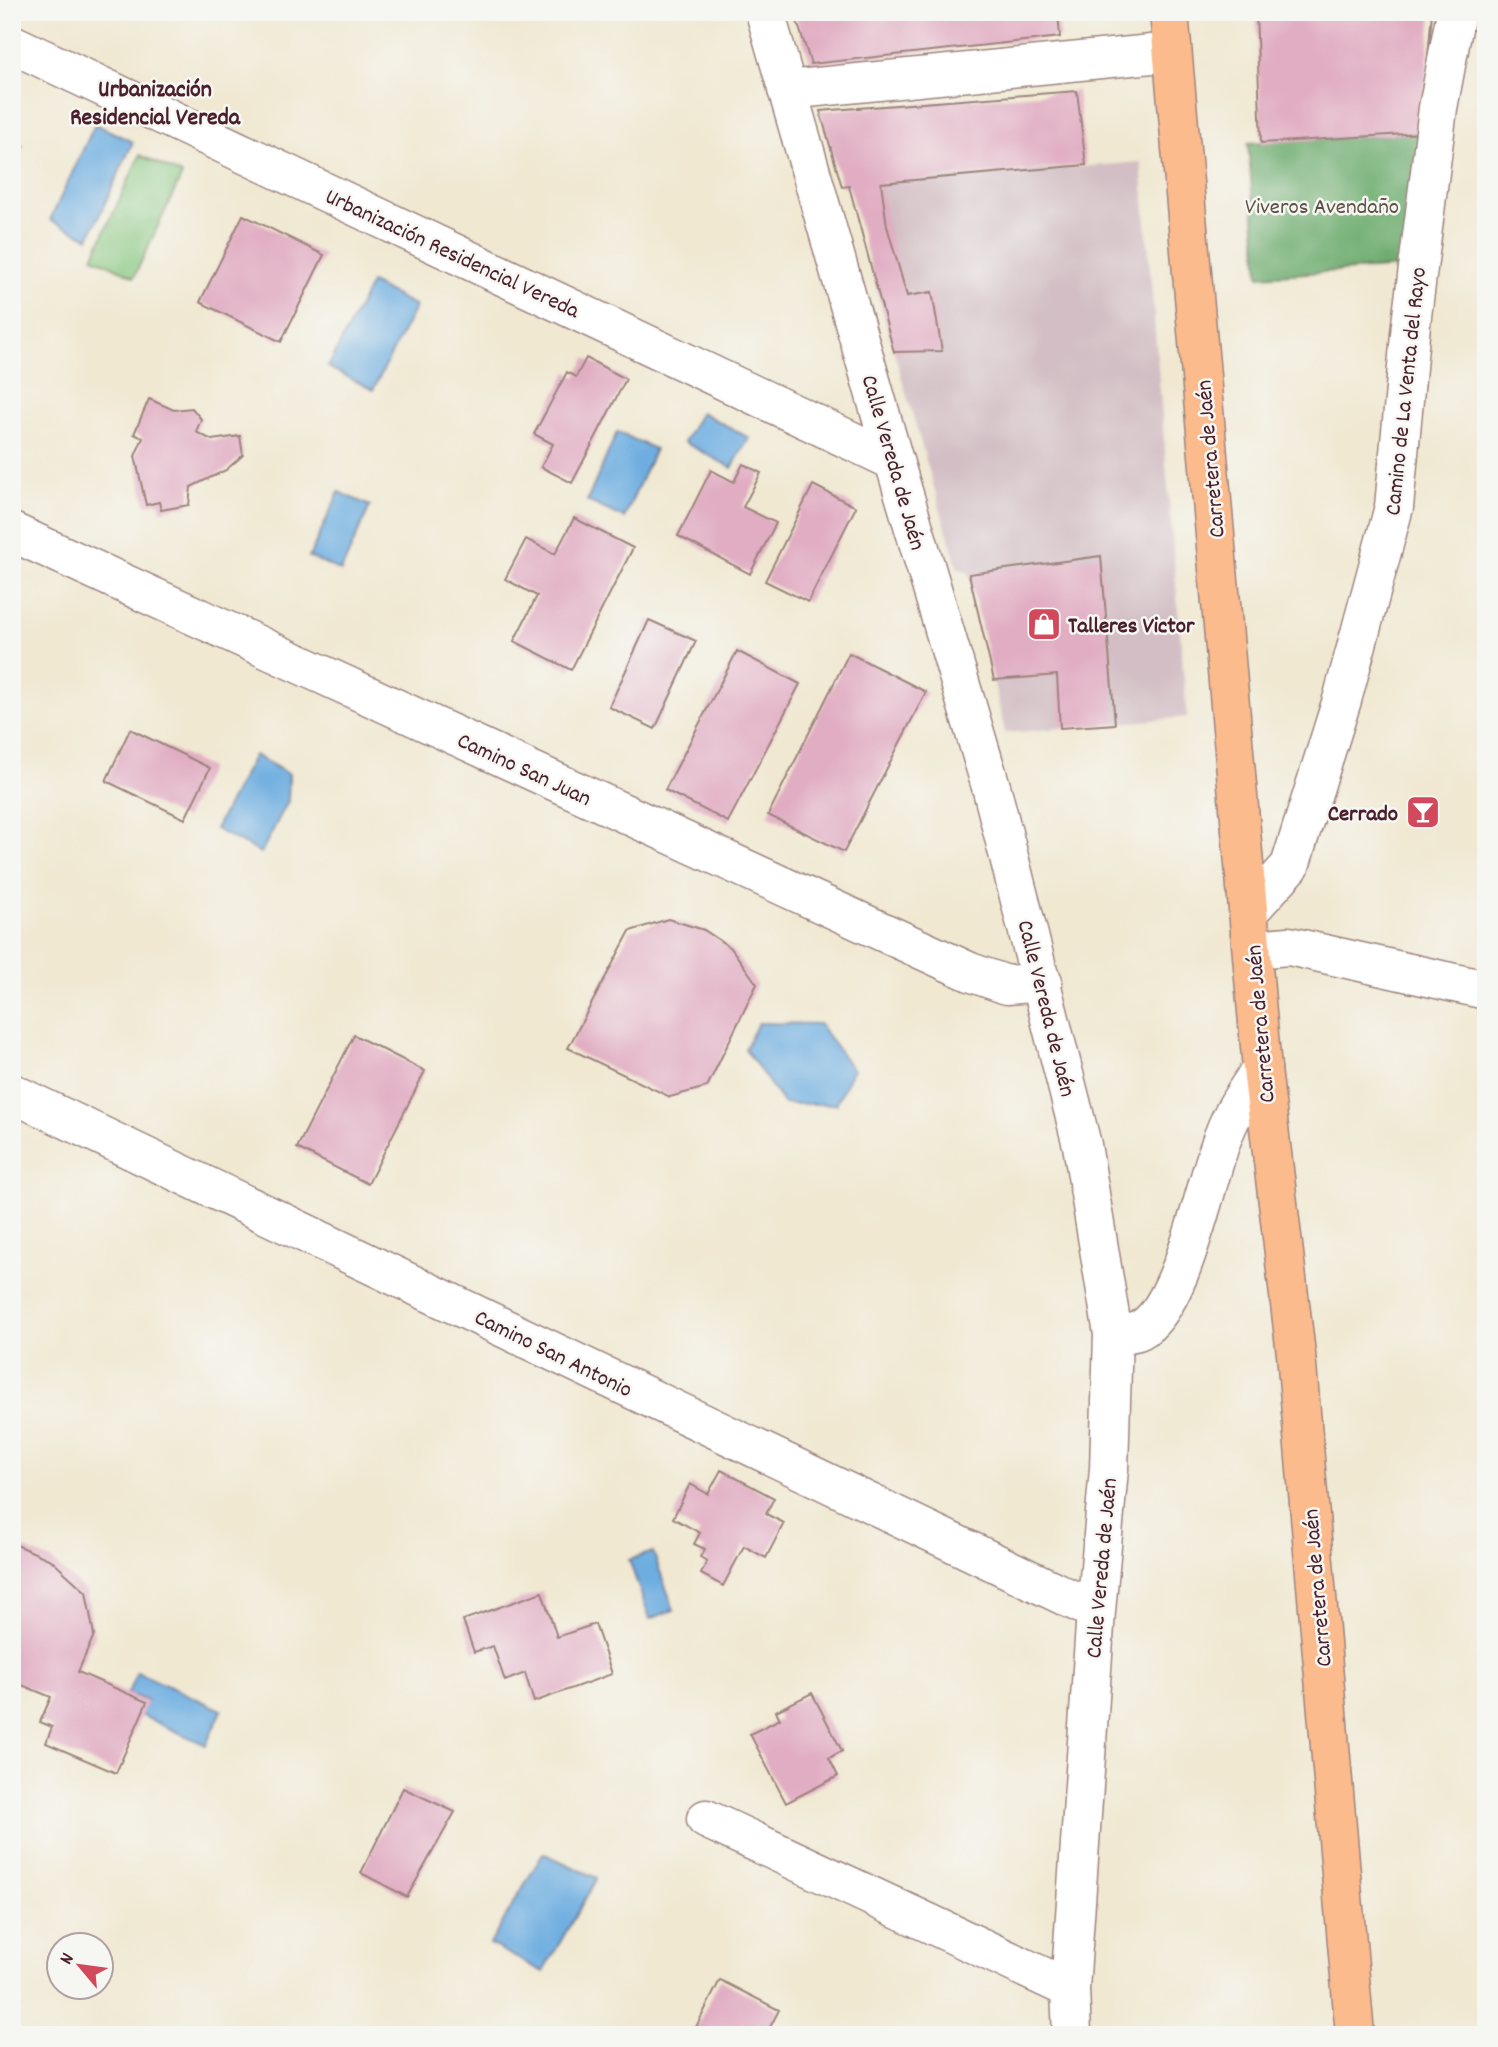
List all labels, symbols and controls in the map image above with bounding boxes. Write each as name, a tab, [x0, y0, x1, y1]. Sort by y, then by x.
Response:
district label: Urbanización Residencial Vereda	[70, 74, 241, 136]
street label: Urbanización Residencial Vereda	[319, 182, 585, 329]
park label: Viveros Avendaño	[1245, 192, 1399, 225]
street label: Camino de La Venta del Rayo	[1378, 266, 1437, 517]
street label: Calle Vereda de Jaén	[851, 371, 932, 555]
street label: Carretera de Jaén	[1189, 378, 1236, 539]
shop icon: Talleres Victor	[1025, 605, 1063, 643]
place label: Talleres Victor	[1068, 611, 1195, 644]
street label: Camino San Juan	[451, 726, 596, 817]
bar icon: Cerrado	[1404, 793, 1442, 831]
place label: Cerrado	[1328, 799, 1398, 832]
street label: Calle Vereda de Jaén	[1007, 917, 1083, 1101]
street label: Carretera de Jaén	[1239, 943, 1286, 1104]
street label: Camino San Antonio	[468, 1303, 637, 1408]
street label: Calle Vereda de Jaén	[1079, 1477, 1128, 1660]
street label: Carretera de Jaén	[1296, 1507, 1343, 1668]
north arrow	[46, 1932, 116, 2002]
text: N	[54, 1949, 82, 1970]

